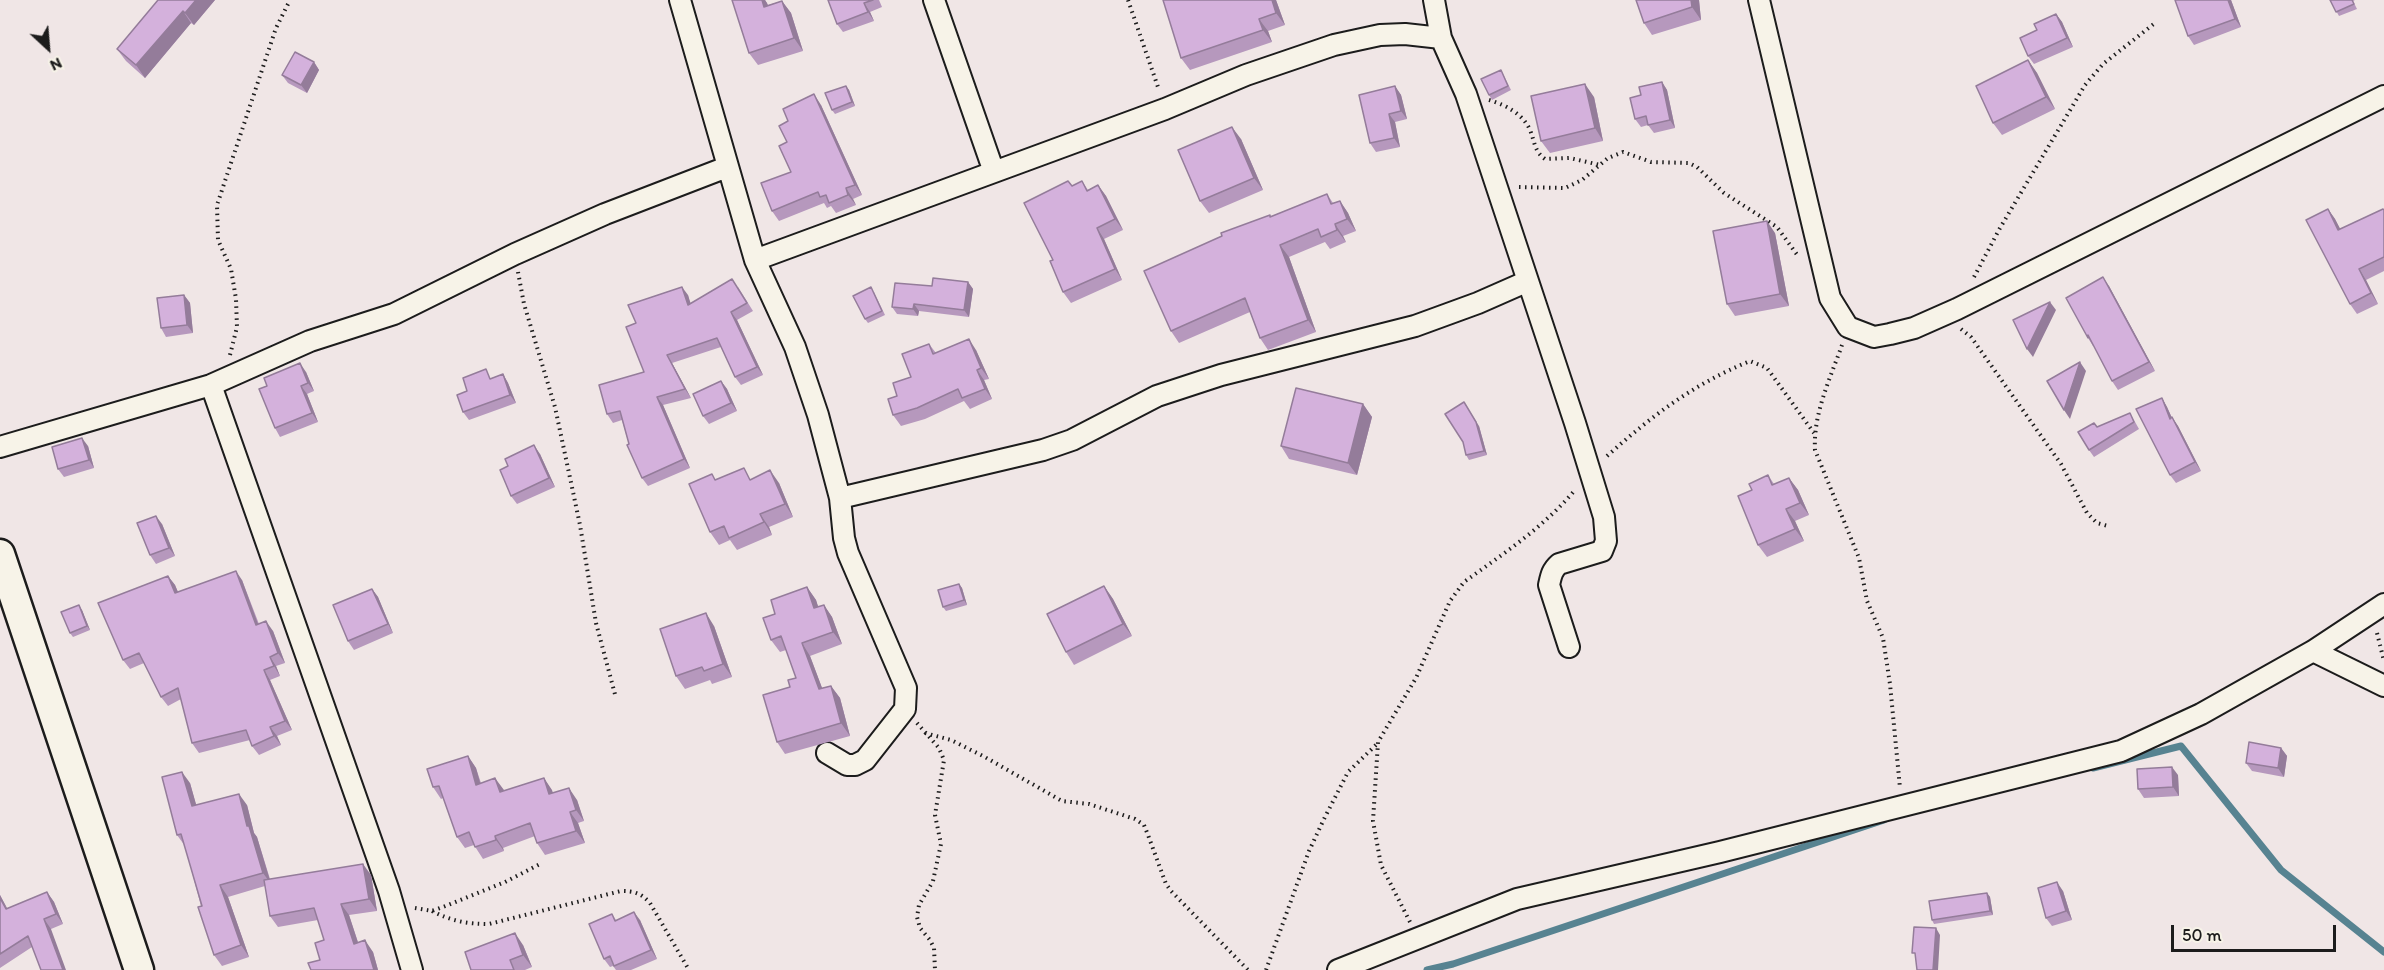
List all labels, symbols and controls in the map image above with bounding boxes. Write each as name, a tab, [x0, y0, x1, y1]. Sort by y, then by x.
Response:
north arrow	[18, 18, 78, 78]
text: N	[47, 54, 65, 76]
scale bar	[2174, 913, 2339, 951]
text: 50 m	[2182, 924, 2222, 946]

